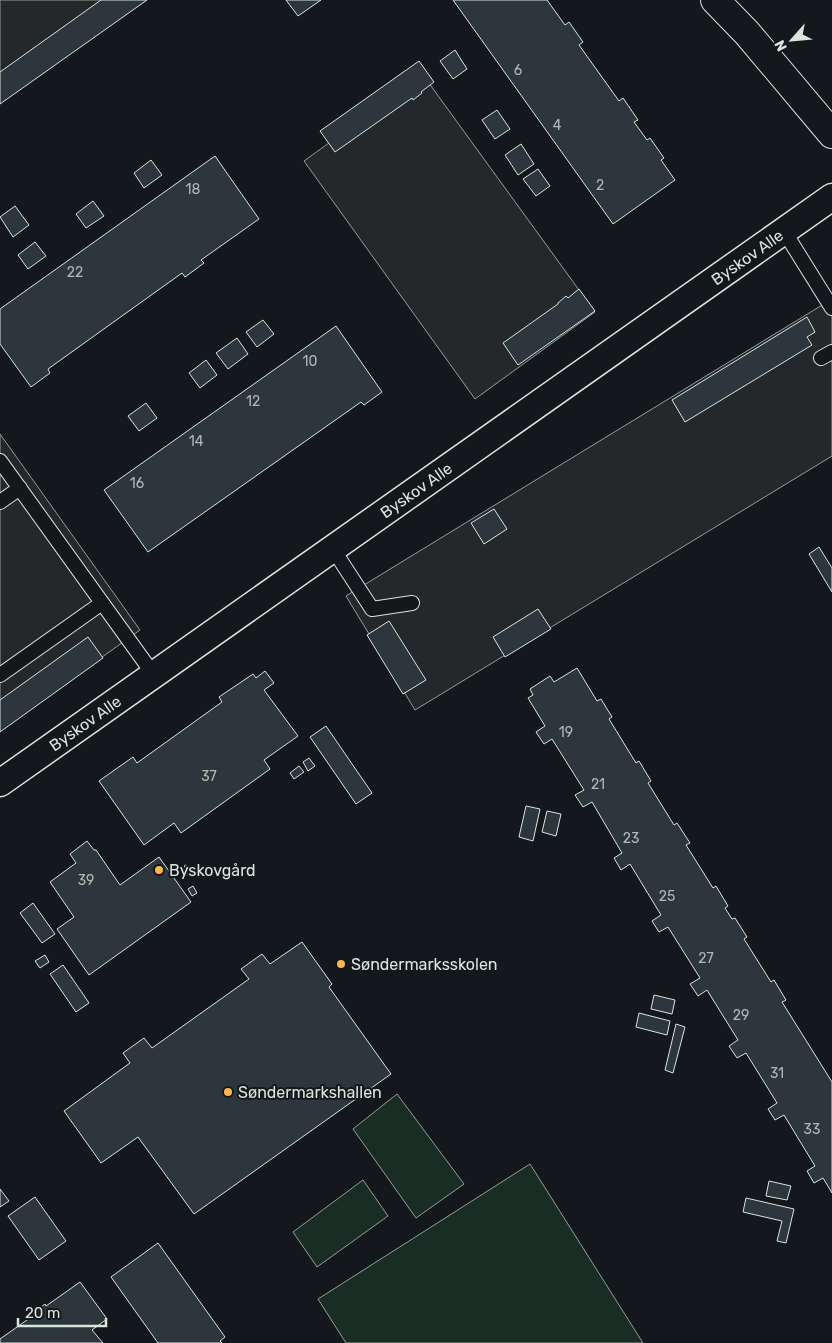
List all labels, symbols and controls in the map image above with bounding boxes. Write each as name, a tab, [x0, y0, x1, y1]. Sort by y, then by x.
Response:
north arrow	[767, 15, 817, 65]
text: N	[771, 37, 791, 54]
house number: 6	[514, 62, 522, 79]
house number: 4	[553, 117, 562, 134]
house number: 2	[596, 177, 604, 194]
house number: 18	[186, 181, 201, 198]
street label: Byskov Alle	[708, 226, 787, 289]
house number: 22	[67, 264, 83, 281]
house number: 10	[303, 353, 318, 370]
house number: 12	[246, 393, 260, 410]
house number: 14	[189, 433, 204, 450]
street label: Byskov Alle	[377, 459, 456, 522]
house number: 16	[130, 475, 144, 492]
street label: Byskov Alle	[46, 692, 125, 755]
house number: 19	[559, 724, 573, 741]
house number: 37	[201, 768, 217, 785]
house number: 21	[591, 776, 605, 793]
house number: 23	[623, 830, 639, 847]
place label: Byskovgård	[169, 861, 256, 880]
marker: Byskovgård	[153, 864, 165, 876]
house number: 39	[78, 872, 94, 889]
house number: 25	[659, 888, 675, 905]
house number: 27	[698, 950, 714, 967]
place label: Søndermarksskolen	[351, 955, 498, 974]
marker: Søndermarksskolen	[335, 958, 347, 970]
house number: 29	[733, 1007, 749, 1024]
house number: 31	[770, 1065, 784, 1082]
place label: Søndermarkshallen	[238, 1083, 382, 1102]
marker: Søndermarkshallen	[222, 1086, 234, 1098]
house number: 33	[804, 1121, 820, 1138]
scale bar	[18, 1296, 105, 1328]
text: 20 m	[25, 1304, 60, 1322]

